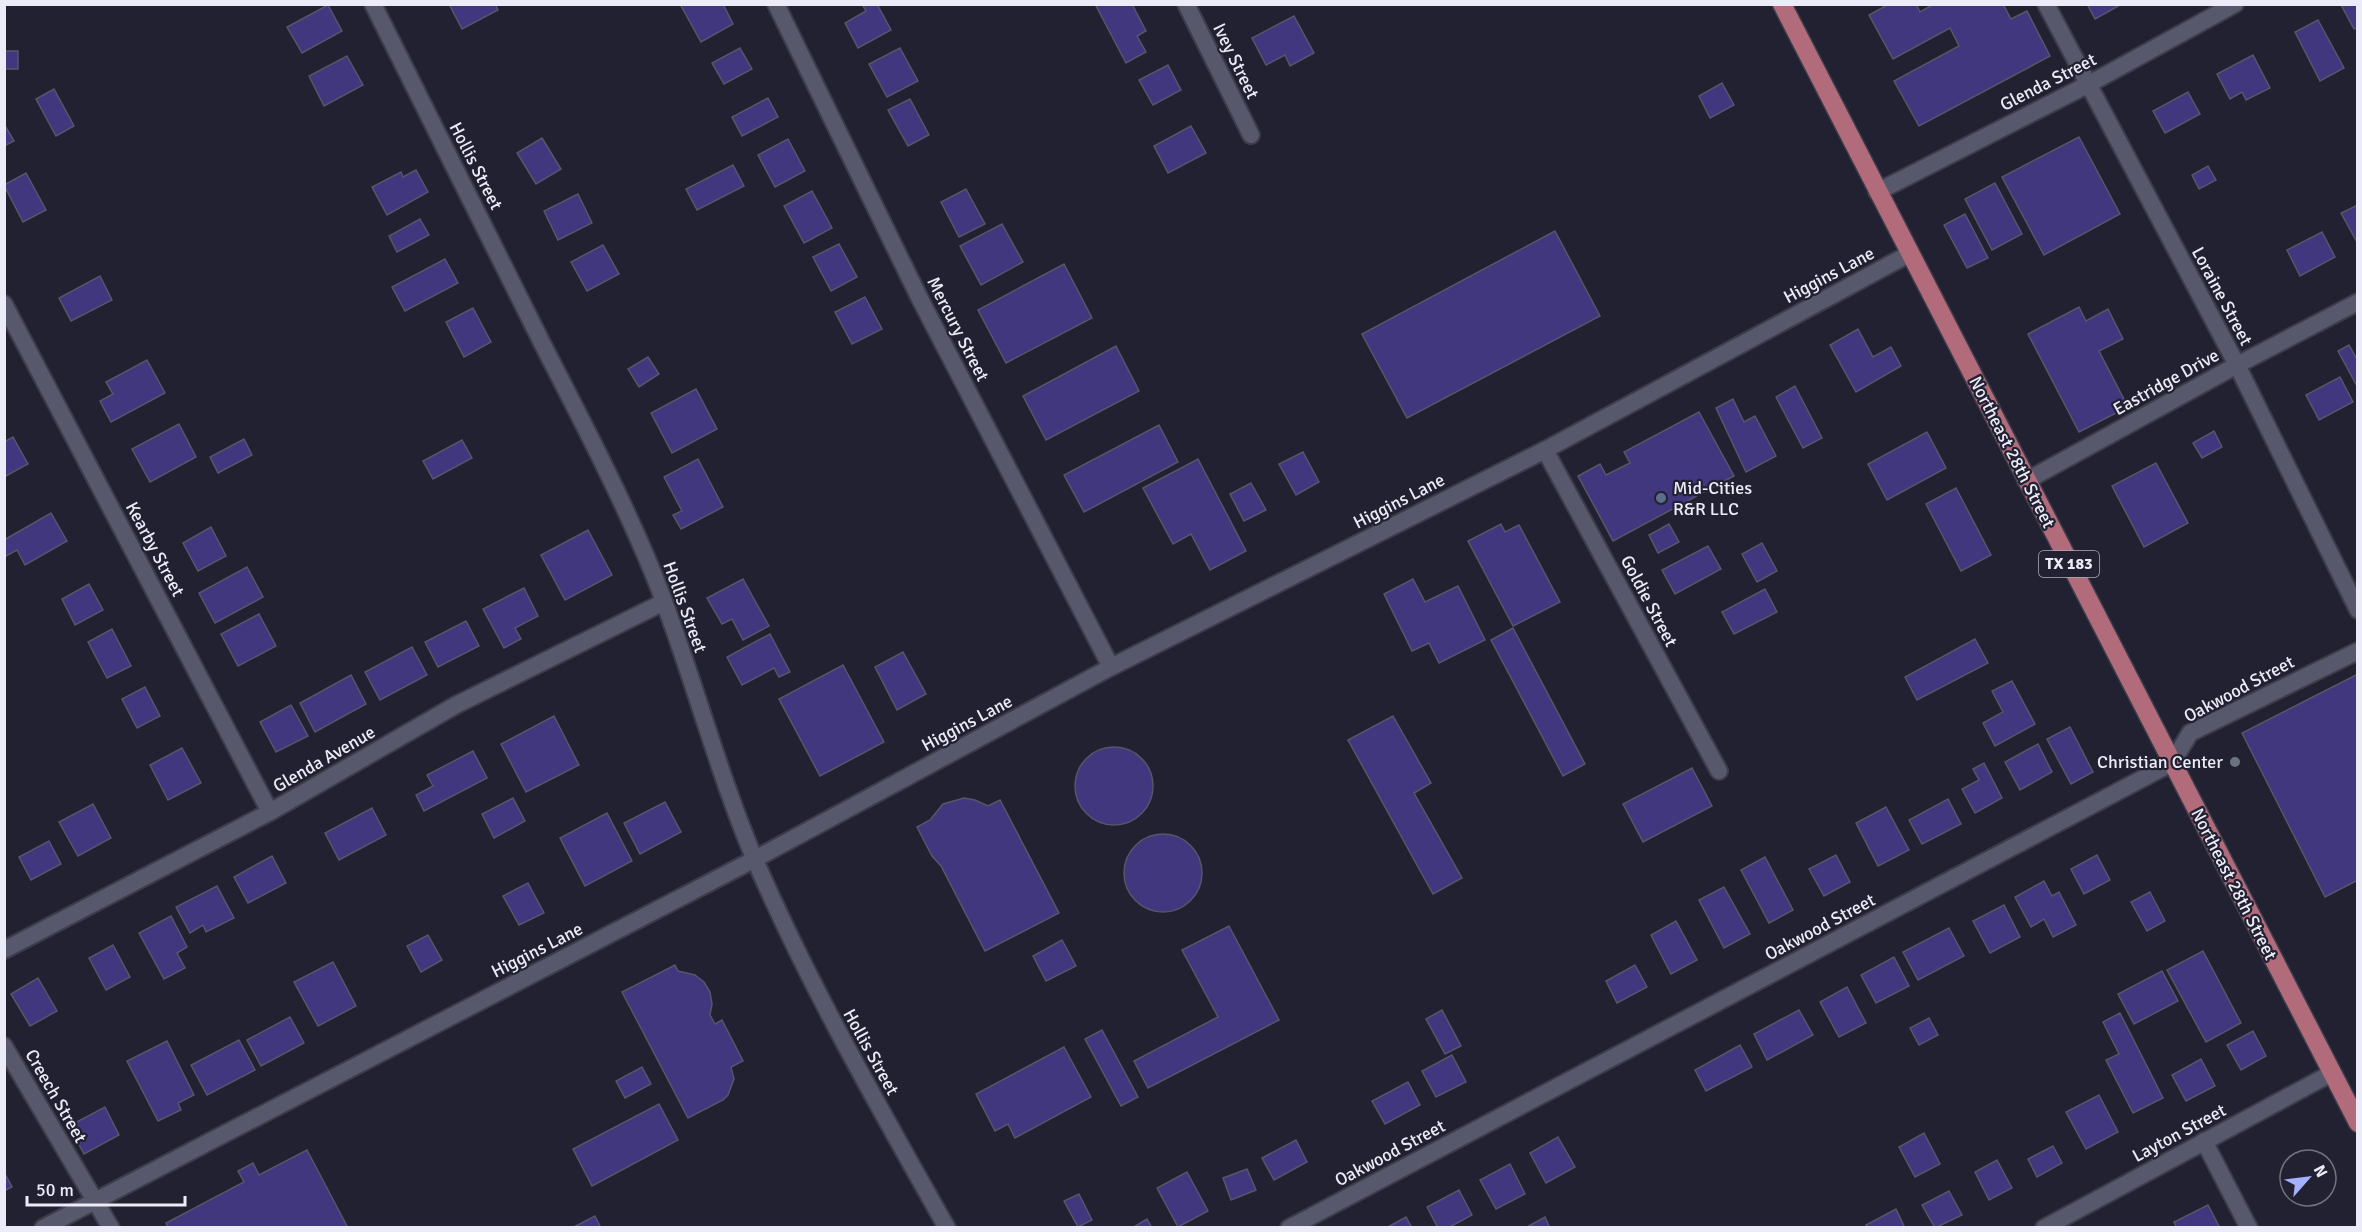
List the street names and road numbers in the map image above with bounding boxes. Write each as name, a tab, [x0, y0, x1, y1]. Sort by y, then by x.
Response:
street label: Ivey Street	[1208, 20, 1264, 102]
street label: Glenda Street	[1996, 48, 2100, 116]
street label: Hollis Street	[445, 119, 507, 213]
street label: Higgins Lane	[1780, 242, 1878, 308]
street label: Loraine Street	[2187, 243, 2257, 349]
street label: Mercury Street	[922, 273, 994, 385]
street label: Eastridge Drive	[2109, 344, 2223, 420]
street label: Northeast 28th Street	[1964, 372, 2060, 532]
street label: Higgins Lane	[1350, 469, 1448, 533]
street label: Kearby Street	[121, 498, 189, 600]
road number: TX 183	[2039, 551, 2099, 577]
street label: Goldie Street	[1616, 552, 1682, 650]
street label: Hollis Street	[658, 558, 712, 656]
street label: Oakwood Street	[2180, 651, 2298, 727]
street label: Higgins Lane	[918, 690, 1016, 756]
street label: Glenda Avenue	[269, 721, 379, 797]
street label: Northeast 28th Street	[2186, 804, 2282, 964]
street label: Oakwood Street	[1761, 889, 1879, 965]
street label: Higgins Lane	[488, 918, 586, 982]
street label: Hollis Street	[838, 1005, 904, 1099]
street label: Creech Street	[20, 1045, 92, 1147]
street label: Layton Street	[2128, 1099, 2230, 1167]
street label: Oakwood Street	[1331, 1115, 1449, 1191]

